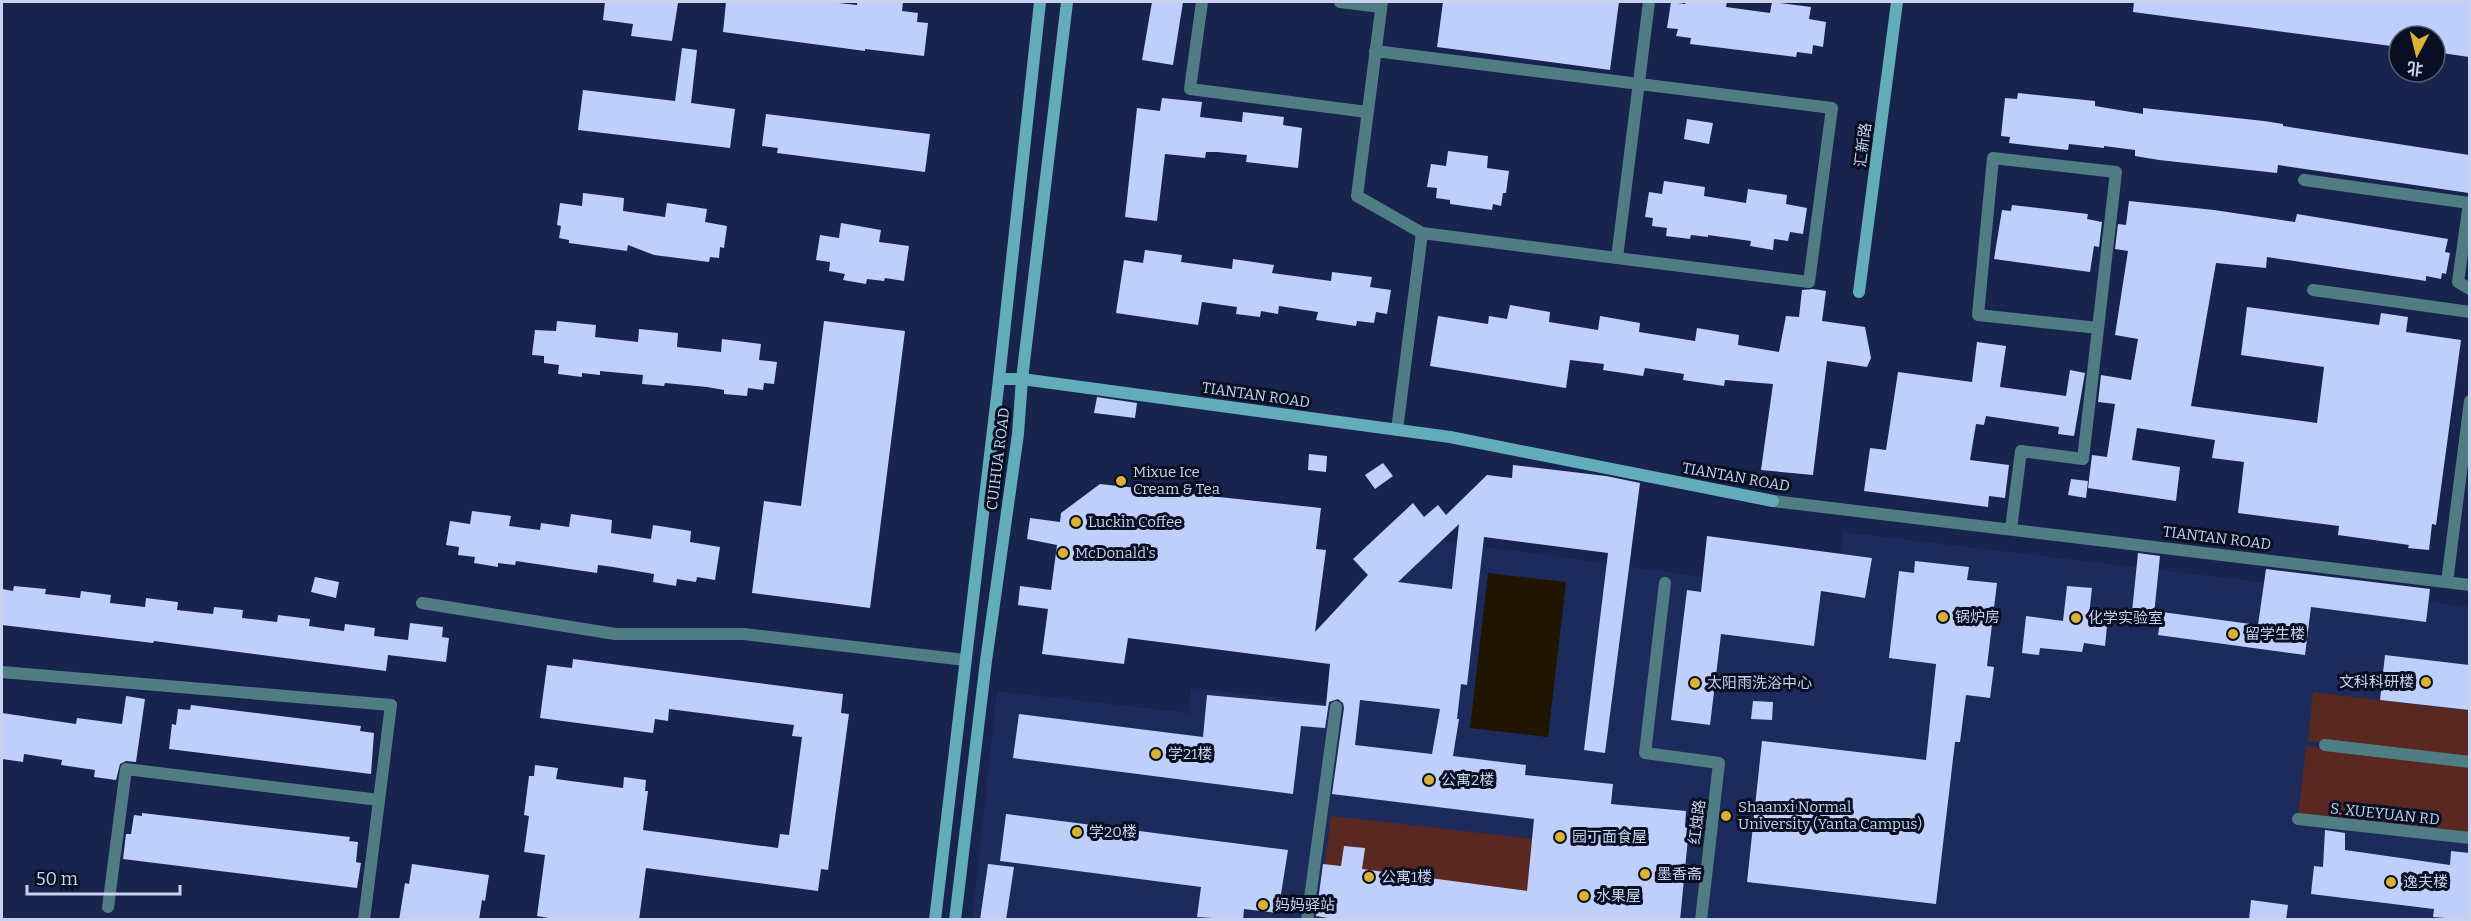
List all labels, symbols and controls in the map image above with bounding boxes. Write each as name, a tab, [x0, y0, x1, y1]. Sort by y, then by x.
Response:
north arrow	[2387, 24, 2447, 84]
text: 北	[2406, 58, 2424, 79]
street label: 汇新路	[1851, 122, 1875, 168]
street label: TIANTAN ROAD	[1201, 379, 1311, 411]
street label: CUIHUA ROAD	[983, 407, 1013, 511]
street label: TIANTAN ROAD	[1681, 459, 1791, 495]
place label: Mixue Ice Cream & Tea	[1133, 463, 1220, 498]
marker: Mixue Ice Cream & Tea	[1114, 474, 1128, 488]
place label: Luckin Coffee	[1088, 513, 1182, 531]
marker: Luckin Coffee	[1069, 515, 1083, 529]
street label: TIANTAN ROAD	[2162, 522, 2272, 554]
place label: McDonald's	[1075, 544, 1156, 562]
marker: McDonald's	[1056, 546, 1070, 560]
place label: 锅炉房	[1955, 608, 2000, 626]
place label: 化学实验室	[2088, 609, 2163, 627]
marker: 锅炉房	[1936, 610, 1950, 624]
marker: 化学实验室	[2069, 611, 2083, 625]
place label: 留学生楼	[2245, 625, 2305, 643]
marker: 留学生楼	[2226, 627, 2240, 641]
place label: 文科科研楼	[2339, 673, 2414, 691]
place label: 太阳雨洗浴中心	[1707, 674, 1812, 692]
marker: 文科科研楼	[2419, 675, 2433, 689]
marker: 太阳雨洗浴中心	[1688, 676, 1702, 690]
place label: 学21楼	[1168, 745, 1212, 763]
marker: 学21楼	[1149, 747, 1163, 761]
place label: 公寓2楼	[1441, 771, 1494, 789]
marker: 公寓2楼	[1422, 773, 1436, 787]
place label: Shaanxi Normal University (Yanta Campus)	[1738, 798, 1922, 833]
street label: 红烛路	[1685, 799, 1709, 845]
street label: S. XUEYUAN RD	[2329, 799, 2441, 829]
marker: Shaanxi Normal University (Yanta Campus)	[1719, 809, 1733, 823]
place label: 学20楼	[1089, 823, 1137, 841]
marker: 学20楼	[1070, 825, 1084, 839]
place label: 园丁面食屋	[1572, 828, 1647, 846]
marker: 园丁面食屋	[1553, 830, 1567, 844]
scale bar	[27, 858, 180, 896]
place label: 墨香斋	[1657, 865, 1702, 883]
marker: 墨香斋	[1638, 867, 1652, 881]
text: 50 m	[36, 868, 78, 890]
place label: 公寓1楼	[1381, 868, 1432, 886]
marker: 公寓1楼	[1362, 870, 1376, 884]
place label: 逸夫楼	[2403, 873, 2448, 891]
marker: 逸夫楼	[2384, 875, 2398, 889]
place label: 水果屋	[1596, 887, 1641, 905]
marker: 水果屋	[1577, 889, 1591, 903]
place label: 妈妈驿站	[1275, 896, 1335, 914]
marker: 妈妈驿站	[1256, 898, 1270, 912]

